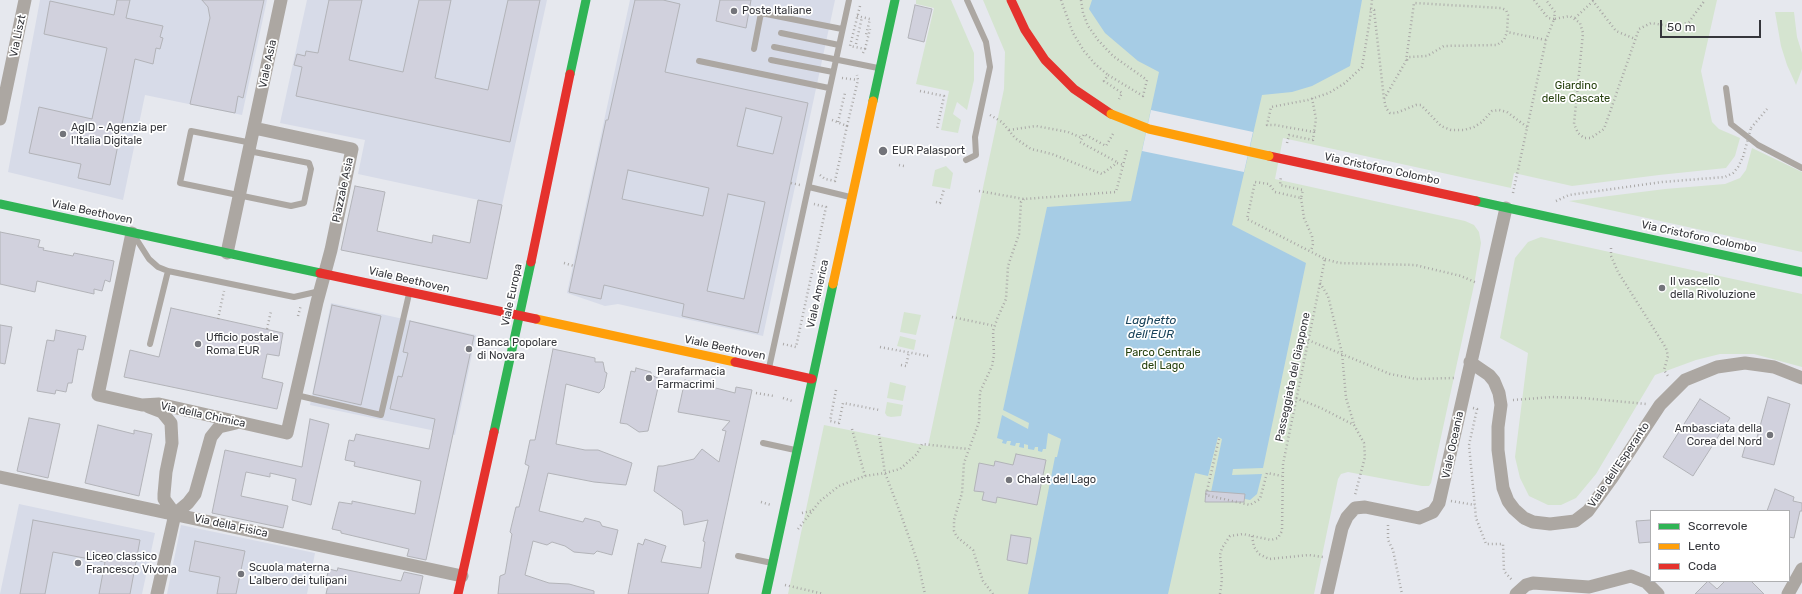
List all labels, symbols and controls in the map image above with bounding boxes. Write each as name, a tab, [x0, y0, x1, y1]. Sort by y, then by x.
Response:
place label: Poste Italiane	[742, 4, 812, 18]
marker: Poste Italiane	[729, 6, 739, 16]
scale bar	[1662, 12, 1763, 38]
street label: Via Liszt	[7, 14, 29, 58]
text: 50 m	[1667, 20, 1695, 34]
street label: Viale Asia	[256, 39, 280, 89]
park label: Giardino delle Cascate	[1542, 79, 1610, 105]
place label: AgID - Agenzia per l'Italia Digitale	[71, 121, 167, 147]
marker: AgID - Agenzia per l'Italia Digitale	[58, 129, 68, 139]
place label: EUR Palasport	[892, 144, 965, 158]
marker: EUR Palasport	[877, 145, 889, 157]
street label: Via Cristoforo Colombo	[1323, 150, 1441, 188]
street label: Piazzale Asia	[330, 156, 356, 224]
street label: Viale Beethoven	[50, 197, 134, 227]
street label: Via Cristoforo Colombo	[1640, 218, 1758, 256]
street label: Viale America	[804, 259, 832, 329]
street label: Viale Europa	[499, 262, 525, 328]
street label: Viale Beethoven	[367, 264, 451, 296]
place label: Il vascello della Rivoluzione	[1670, 275, 1756, 301]
marker: Il vascello della Rivoluzione	[1657, 283, 1667, 293]
street label: Passeggiata del Giappone	[1273, 311, 1313, 443]
water label: Laghetto dell'EUR	[1126, 314, 1176, 342]
place label: Ufficio postale Roma EUR	[206, 331, 279, 357]
street label: Viale Beethoven	[683, 333, 767, 363]
place label: Banca Popolare di Novara	[477, 336, 557, 362]
marker: Ufficio postale Roma EUR	[193, 339, 203, 349]
marker: Banca Popolare di Novara	[464, 344, 474, 354]
park label: Parco Centrale del Lago	[1125, 346, 1201, 372]
place label: Parafarmacia Farmacrimi	[657, 365, 725, 391]
marker: Parafarmacia Farmacrimi	[644, 373, 654, 383]
street label: Via della Chimica	[159, 400, 247, 430]
street label: Viale Oceania	[1439, 410, 1467, 480]
street label: Viale dell'Esperanto	[1586, 420, 1652, 510]
place label: Ambasciata della Corea del Nord	[1675, 422, 1762, 448]
marker: Ambasciata della Corea del Nord	[1765, 430, 1775, 440]
place label: Chalet del Lago	[1017, 473, 1096, 487]
marker: Chalet del Lago	[1004, 475, 1014, 485]
legend	[1650, 510, 1790, 582]
street label: Via della Fisica	[193, 512, 269, 540]
text: Scorrevole	[1688, 519, 1747, 533]
text: Lento	[1688, 539, 1720, 553]
place label: Liceo classico Francesco Vivona	[86, 550, 177, 576]
marker: Liceo classico Francesco Vivona	[73, 558, 83, 568]
text: Coda	[1688, 559, 1717, 573]
place label: Scuola materna L'albero dei tulipani	[249, 561, 347, 587]
marker: Scuola materna L'albero dei tulipani	[236, 569, 246, 579]

